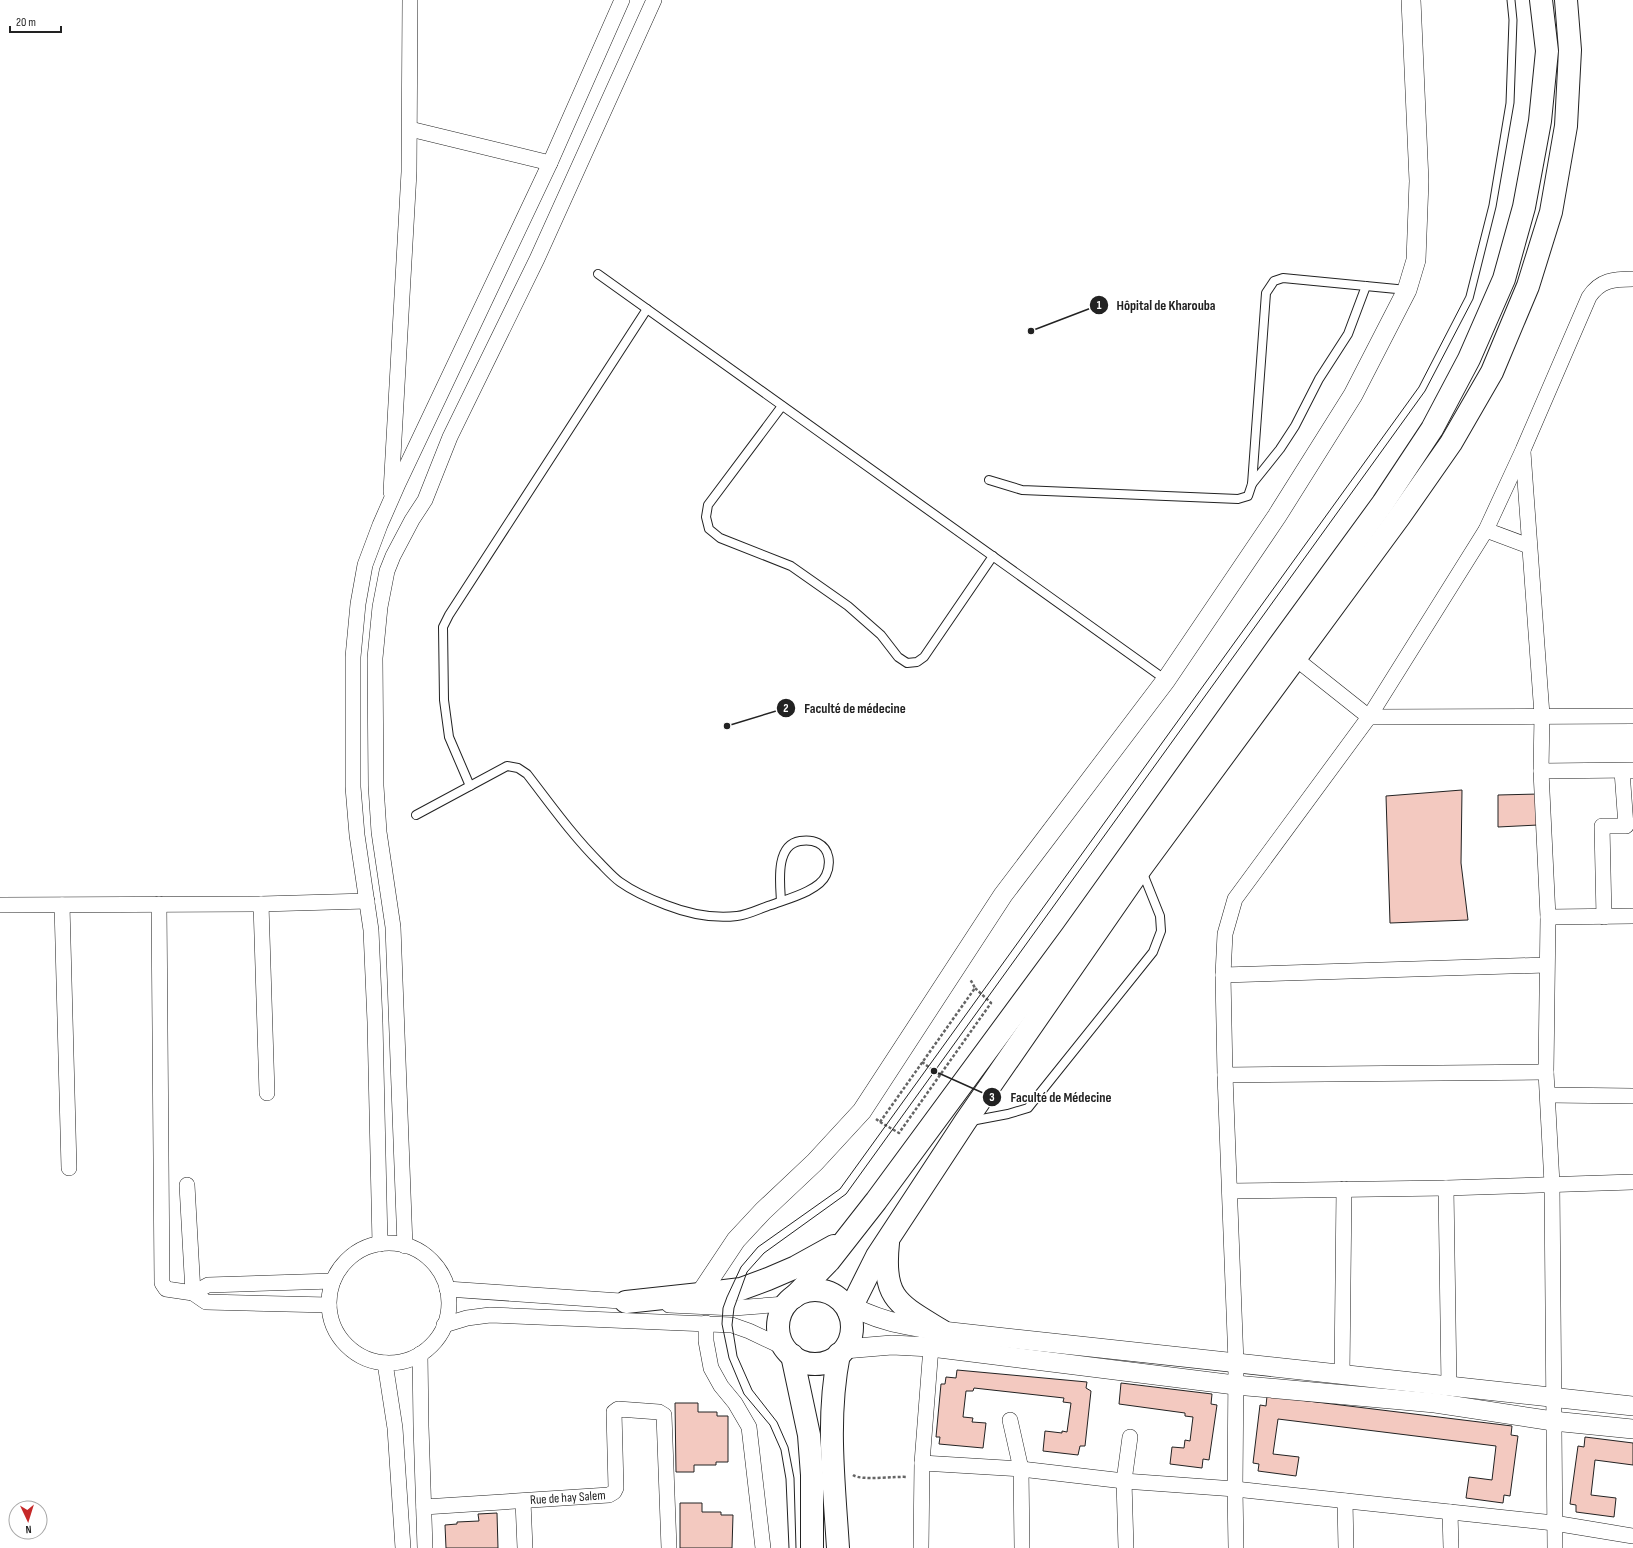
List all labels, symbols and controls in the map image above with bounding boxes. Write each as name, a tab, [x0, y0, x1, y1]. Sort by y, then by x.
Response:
scale bar	[10, 8, 61, 34]
text: 20 m	[16, 15, 36, 30]
callout: Hôpital de Kharouba	[1089, 292, 1224, 318]
text: Hôpital de Kharouba	[1116, 297, 1216, 314]
text: 1	[1097, 298, 1102, 313]
callout: Faculté de médecine	[776, 695, 913, 721]
text: Faculté de médecine	[804, 700, 906, 717]
text: 2	[783, 701, 789, 716]
callout: Faculté de Médecine	[982, 1084, 1119, 1110]
text: Faculté de Médecine	[1011, 1089, 1111, 1106]
text: 3	[989, 1090, 995, 1105]
street label: Rue de hay Salem	[529, 1487, 606, 1508]
north arrow	[8, 1500, 48, 1540]
text: N	[25, 1523, 32, 1536]

